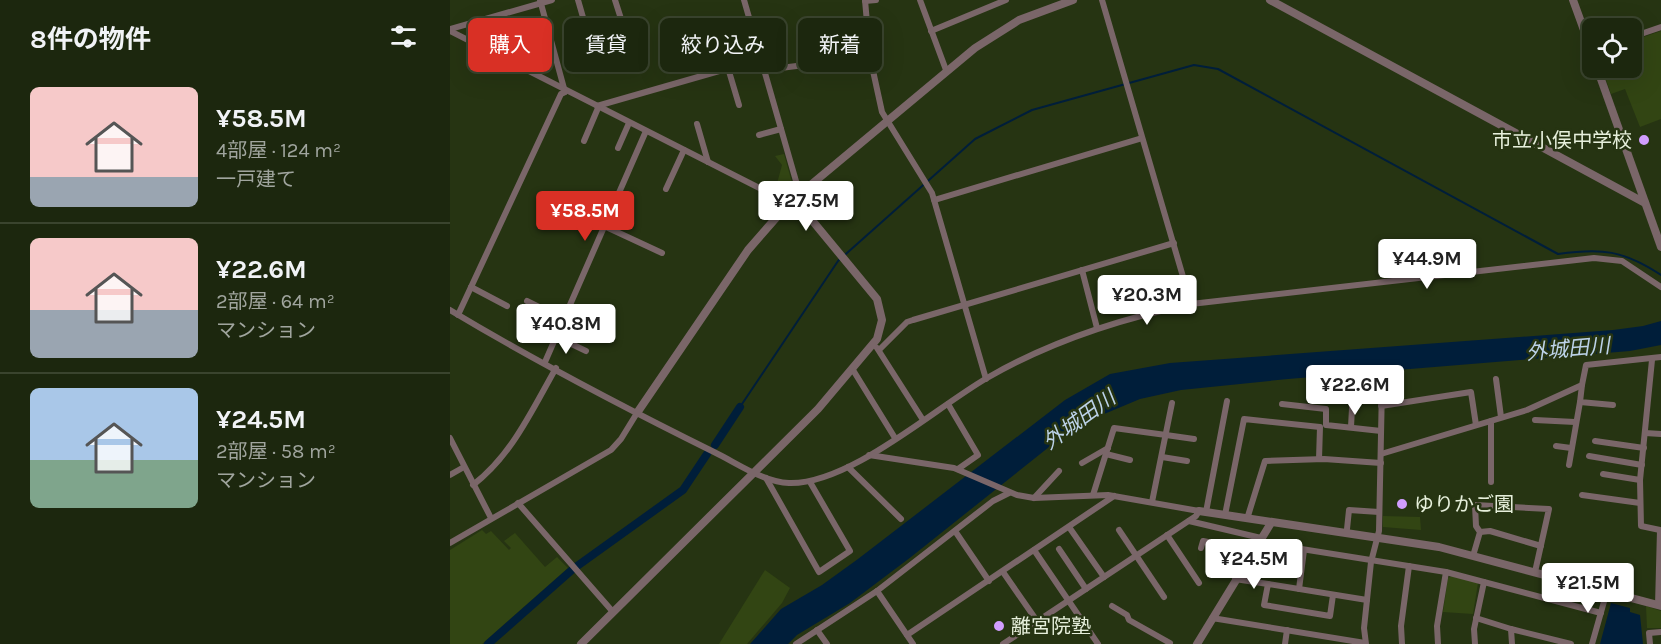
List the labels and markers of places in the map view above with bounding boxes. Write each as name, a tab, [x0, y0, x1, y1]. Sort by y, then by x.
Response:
place label: 市立小俣中学校	[1492, 129, 1632, 152]
marker: 市立小俣中学校	[1637, 133, 1651, 147]
pin: ¥27.5M	[757, 181, 855, 232]
pin: ¥58.5M	[536, 191, 634, 242]
pin: ¥44.9M	[1378, 239, 1476, 290]
pin: ¥20.3M	[1098, 275, 1196, 326]
pin: ¥40.8M	[517, 304, 615, 355]
pin: ¥22.6M	[1306, 365, 1404, 416]
place label: ゆりかご園	[1414, 493, 1514, 516]
marker: ゆりかご園	[1395, 497, 1409, 511]
pin: ¥24.5M	[1205, 539, 1303, 590]
pin: ¥21.5M	[1539, 563, 1637, 614]
place label: 離宮院塾	[1011, 615, 1091, 638]
marker: 離宮院塾	[992, 619, 1006, 633]

